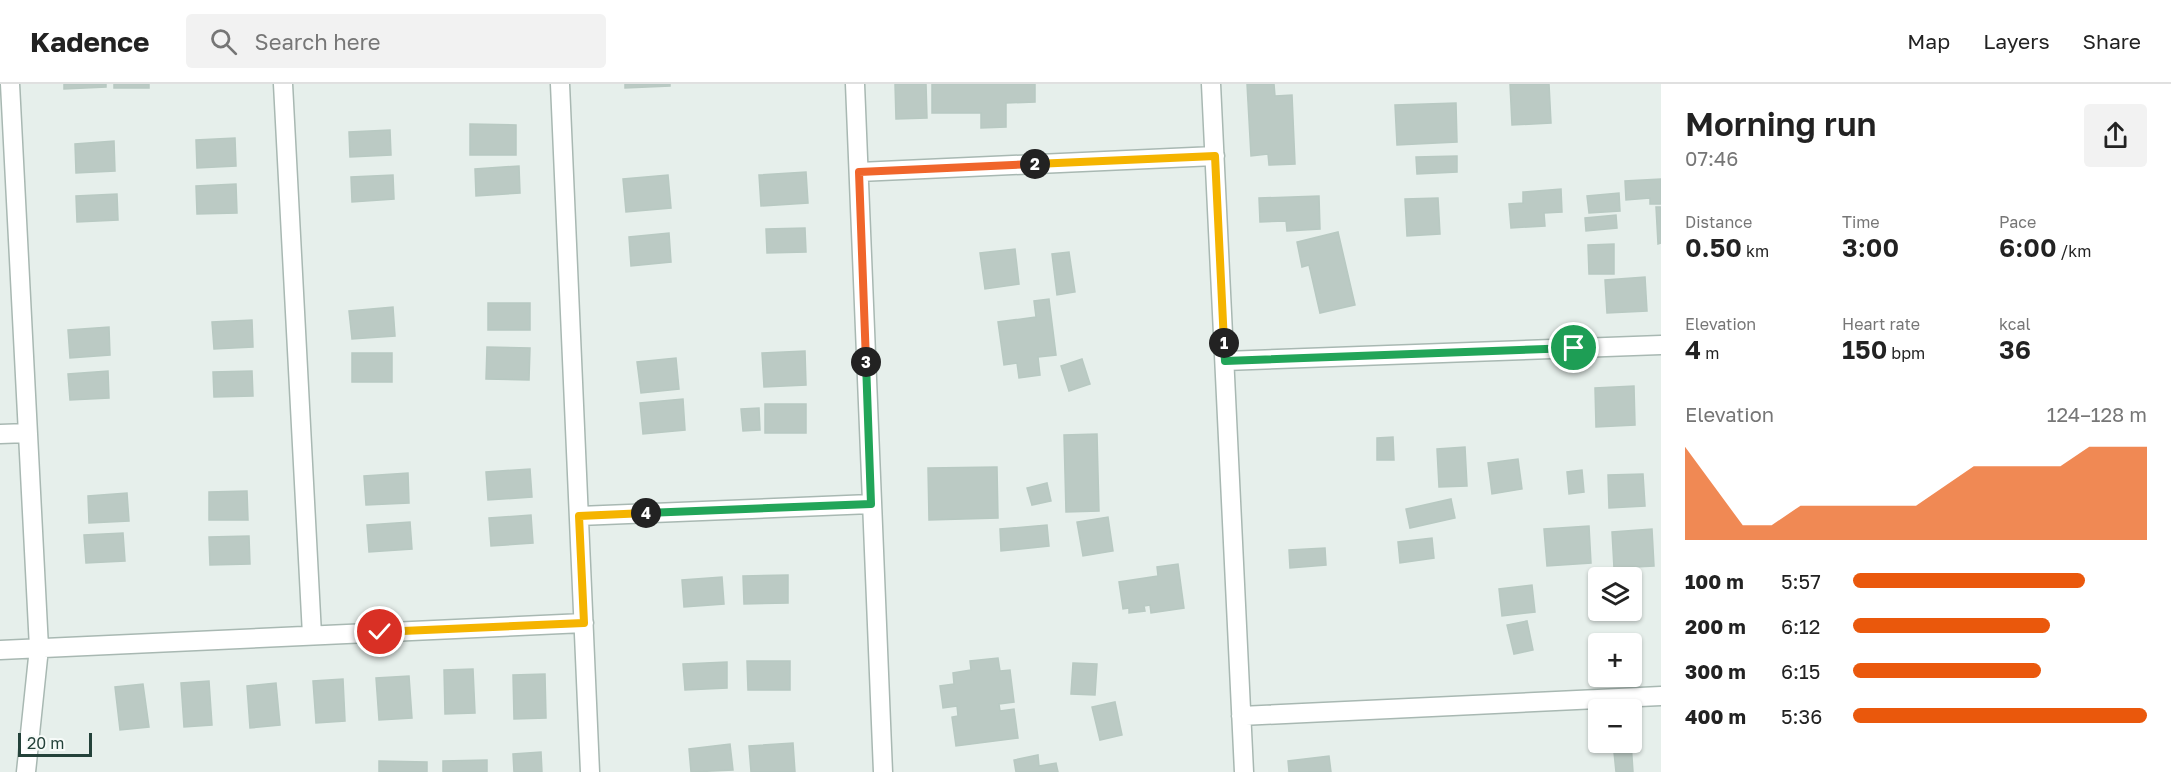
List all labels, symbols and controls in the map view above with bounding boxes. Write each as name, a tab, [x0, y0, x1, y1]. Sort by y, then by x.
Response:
search box	[186, 14, 606, 68]
text: Kadence	[30, 25, 150, 58]
icon: search	[207, 25, 240, 58]
text: Search here	[255, 28, 381, 55]
text: Map	[1907, 28, 1950, 54]
text: Layers	[1983, 28, 2050, 54]
text: Share	[2083, 28, 2141, 54]
text: Morning run	[1685, 104, 1877, 143]
button: share	[2084, 104, 2147, 167]
text: 07:46	[1685, 146, 1738, 170]
pin: 2	[1020, 149, 1050, 179]
text: 2	[1030, 154, 1040, 174]
text: Distance	[1685, 212, 1752, 232]
text: Time	[1842, 212, 1880, 232]
text: Pace	[1999, 212, 2036, 232]
text: 0.50	[1685, 232, 1742, 263]
text: 3:00	[1842, 232, 1899, 263]
text: 6:00	[1999, 232, 2057, 263]
text: km	[1742, 241, 1769, 261]
text: /km	[2057, 241, 2091, 261]
text: Elevation	[1685, 314, 1756, 334]
text: Heart rate	[1842, 314, 1920, 334]
text: kcal	[1999, 314, 2031, 334]
pin	[1548, 322, 1599, 373]
pin: 1	[1209, 328, 1239, 358]
icon: arrive	[1557, 331, 1590, 364]
text: 1	[1220, 333, 1228, 353]
text: 4	[1685, 334, 1701, 365]
text: 150	[1842, 334, 1887, 365]
text: 36	[1999, 334, 2031, 365]
text: m	[1701, 343, 1720, 363]
text: bpm	[1887, 343, 1925, 363]
pin: 3	[851, 347, 881, 377]
text: 3	[861, 352, 871, 372]
text: Elevation	[1685, 402, 1774, 426]
text: 124–128 m	[2047, 402, 2147, 426]
pin: 4	[631, 498, 661, 528]
text: 4	[641, 503, 651, 523]
map controls	[1588, 567, 1642, 753]
button: layers	[1588, 567, 1642, 621]
text: 100 m	[1685, 569, 1744, 593]
text: 5:57	[1781, 569, 1821, 593]
pin	[354, 606, 405, 657]
text: 200 m	[1685, 614, 1746, 638]
text: 6:12	[1781, 614, 1820, 638]
icon: check	[363, 615, 396, 648]
button: +	[1588, 633, 1642, 687]
text: 300 m	[1685, 659, 1746, 683]
text: 6:15	[1781, 659, 1820, 683]
button: −	[1588, 699, 1642, 753]
text: 400 m	[1685, 704, 1746, 728]
text: 5:36	[1781, 704, 1822, 728]
scale bar	[18, 730, 92, 758]
text: 20 m	[27, 733, 64, 753]

